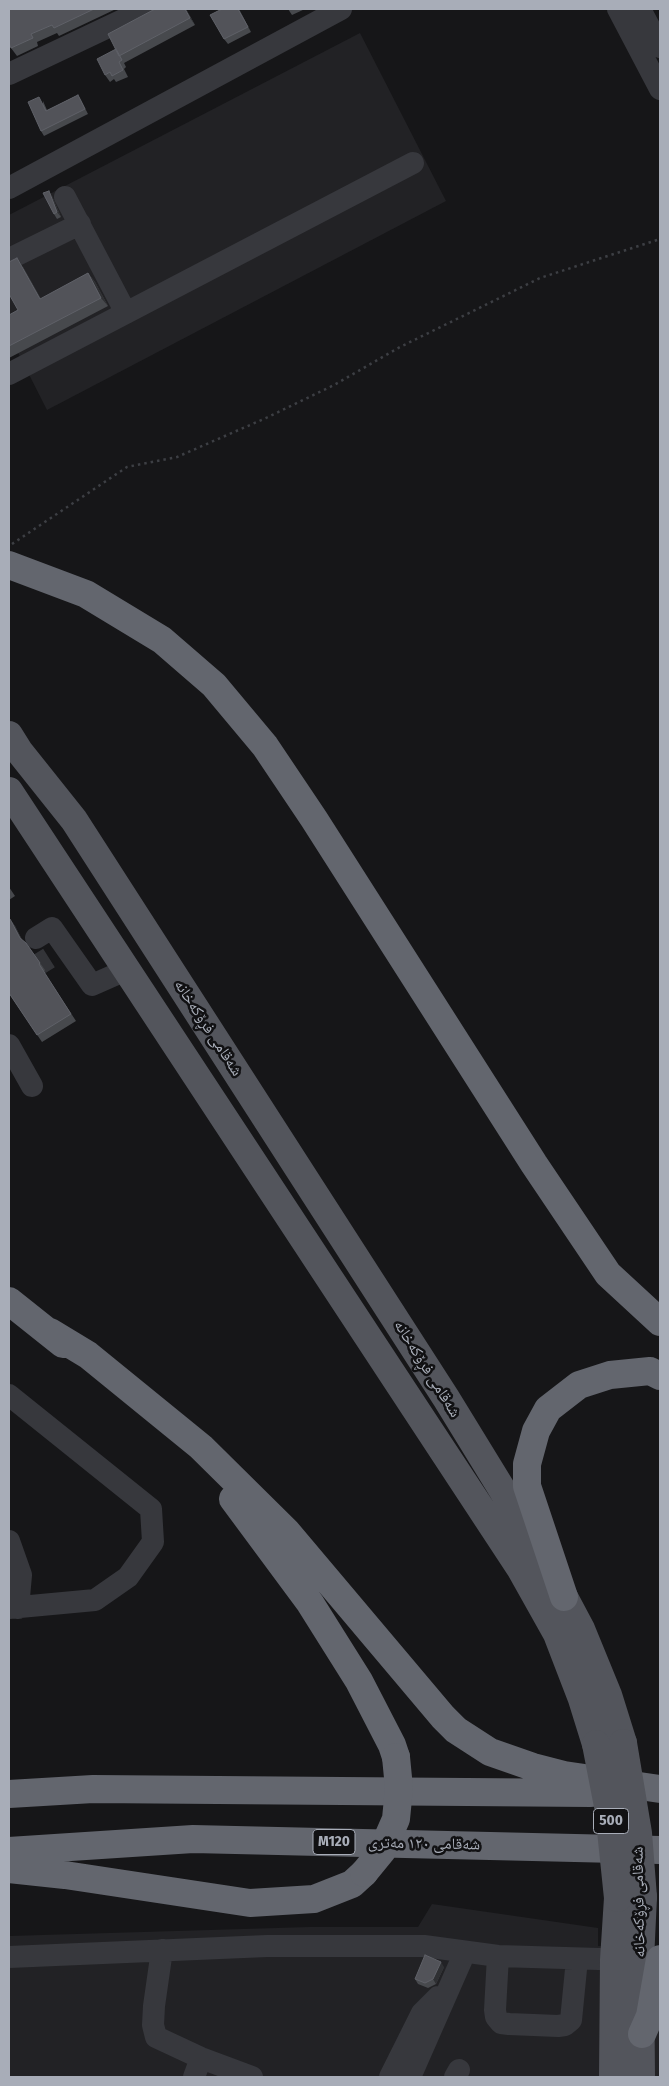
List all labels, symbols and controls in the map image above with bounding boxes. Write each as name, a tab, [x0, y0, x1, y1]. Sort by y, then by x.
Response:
street label: شەقامی فڕۆکەخانە	[170, 976, 246, 1080]
street label: شەقامی فڕۆکەخانە	[389, 1317, 465, 1421]
road number: 500	[594, 1808, 628, 1834]
road number: M120	[313, 1830, 355, 1854]
street label: شەقامی ١٢٠ مەتری	[368, 1833, 480, 1855]
street label: شەقامی فڕۆکەخانە	[628, 1846, 650, 1958]

